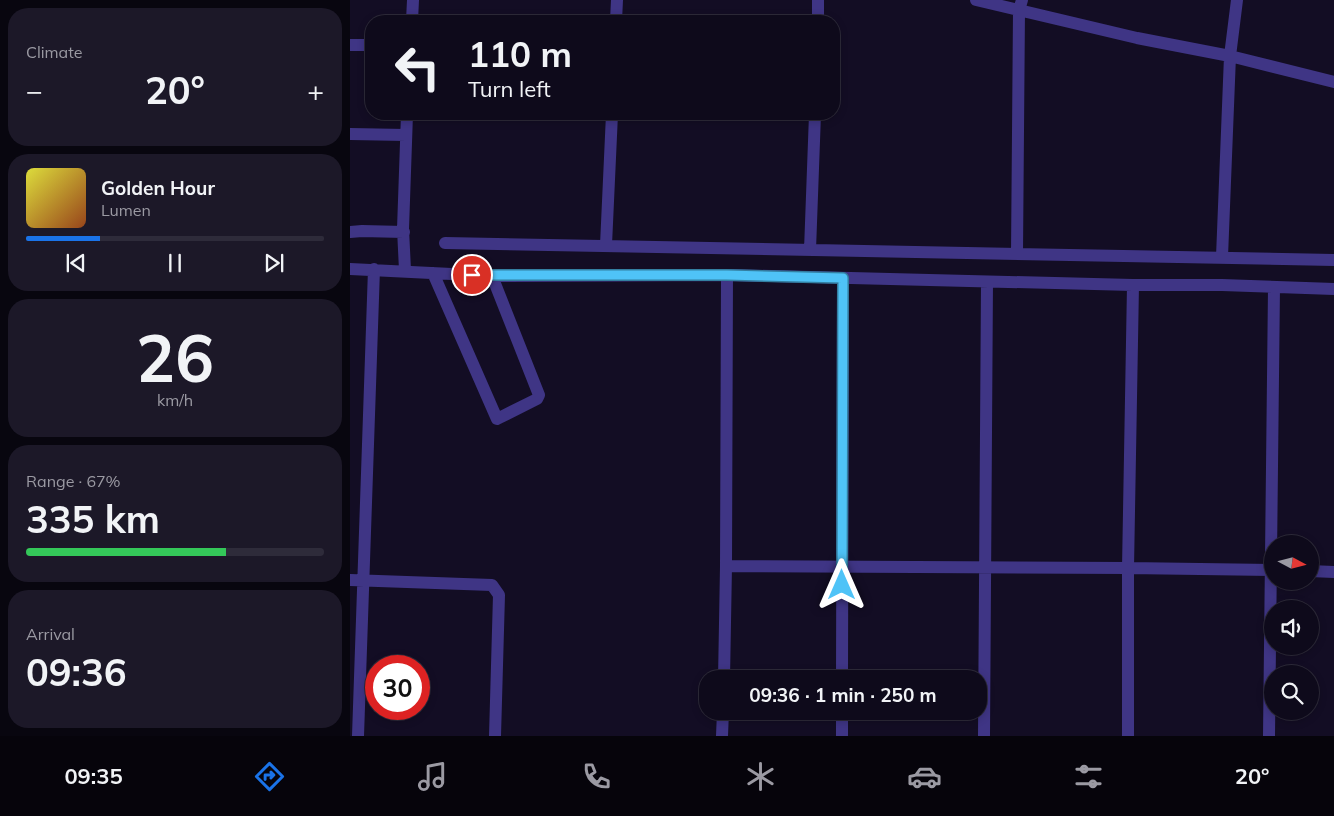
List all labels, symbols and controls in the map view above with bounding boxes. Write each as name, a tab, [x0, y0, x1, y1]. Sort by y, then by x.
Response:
text: 110 m	[468, 32, 572, 76]
icon: left	[385, 35, 450, 100]
text: Climate	[26, 42, 82, 62]
text: 20°	[145, 66, 205, 114]
text: −	[26, 73, 43, 108]
text: +	[307, 73, 324, 108]
text: Turn left	[468, 75, 551, 103]
text: Golden Hour	[101, 176, 215, 200]
text: Lumen	[101, 200, 151, 220]
icon: previous	[62, 249, 90, 277]
icon: pause	[161, 249, 189, 277]
icon: next	[260, 249, 288, 277]
pin	[451, 254, 493, 296]
icon: arrive	[458, 261, 486, 289]
text: 26	[136, 317, 214, 398]
text: km/h	[157, 390, 193, 410]
text: Range · 67%	[26, 471, 121, 491]
text: 335 km	[26, 495, 160, 543]
north arrow	[1264, 535, 1319, 590]
map controls	[1264, 535, 1319, 720]
position arrow	[815, 558, 867, 610]
button: sound	[1264, 600, 1319, 655]
text: Arrival	[26, 624, 75, 644]
text: 09:36	[26, 648, 127, 696]
speed limit sign: 30	[365, 655, 430, 720]
button: search	[1264, 665, 1319, 720]
text: 09:36 · 1 min · 250 m	[749, 683, 937, 707]
icon: directions	[252, 759, 287, 794]
icon: music	[415, 759, 450, 794]
icon: phone	[579, 759, 614, 794]
icon: climate	[743, 759, 778, 794]
icon: car	[907, 759, 942, 794]
icon: filters	[1071, 759, 1106, 794]
text: 09:35	[64, 762, 123, 790]
text: 20°	[1235, 762, 1269, 790]

